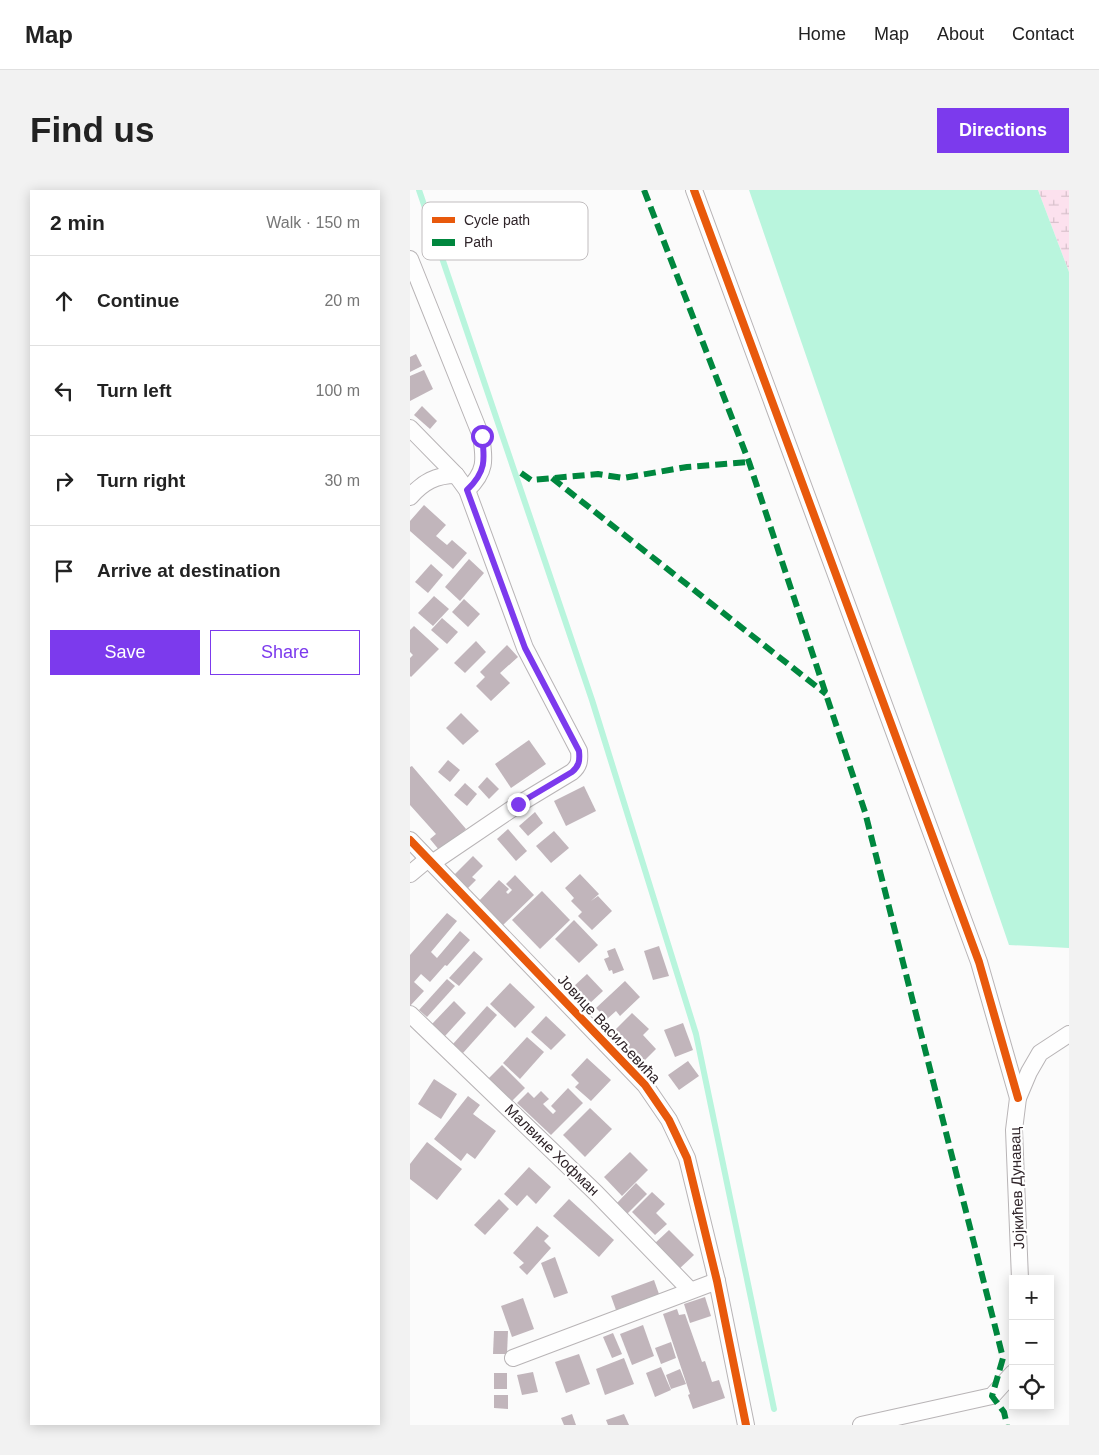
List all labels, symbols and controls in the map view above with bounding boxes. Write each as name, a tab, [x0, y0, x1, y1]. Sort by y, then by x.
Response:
text: Map	[25, 21, 73, 48]
text: Home	[798, 24, 846, 44]
text: Map	[874, 24, 909, 44]
text: About	[937, 24, 984, 44]
text: Contact	[1012, 24, 1074, 44]
button: Directions	[937, 108, 1069, 153]
text: Find us	[30, 110, 154, 149]
legend	[422, 202, 588, 260]
text: 2 min	[50, 211, 105, 234]
text: Cycle path	[464, 212, 530, 228]
text: Walk · 150 m	[266, 214, 360, 231]
text: Path	[464, 234, 493, 250]
icon: ahead	[50, 287, 78, 315]
text: Continue	[97, 290, 179, 311]
text: 20 m	[324, 292, 360, 309]
icon: left	[50, 377, 78, 405]
text: Turn left	[97, 380, 172, 401]
text: 100 m	[316, 382, 360, 399]
route start	[471, 425, 494, 448]
icon: right	[50, 467, 78, 495]
text: Turn right	[97, 470, 185, 491]
text: 30 m	[324, 472, 360, 489]
icon: arrive	[50, 557, 78, 585]
text: Arrive at destination	[97, 560, 281, 581]
button: Save	[50, 630, 200, 675]
button: Share	[210, 630, 360, 675]
route end	[507, 793, 530, 816]
street label: Јовице Васиљевића	[555, 971, 665, 1087]
street label: Малвине Хофман	[502, 1100, 603, 1199]
street label: Јојкићев Дунавац	[1006, 1126, 1027, 1249]
map controls	[1009, 1275, 1054, 1410]
button: +	[1009, 1275, 1054, 1320]
button: −	[1009, 1320, 1054, 1365]
button: locate	[1009, 1365, 1054, 1410]

